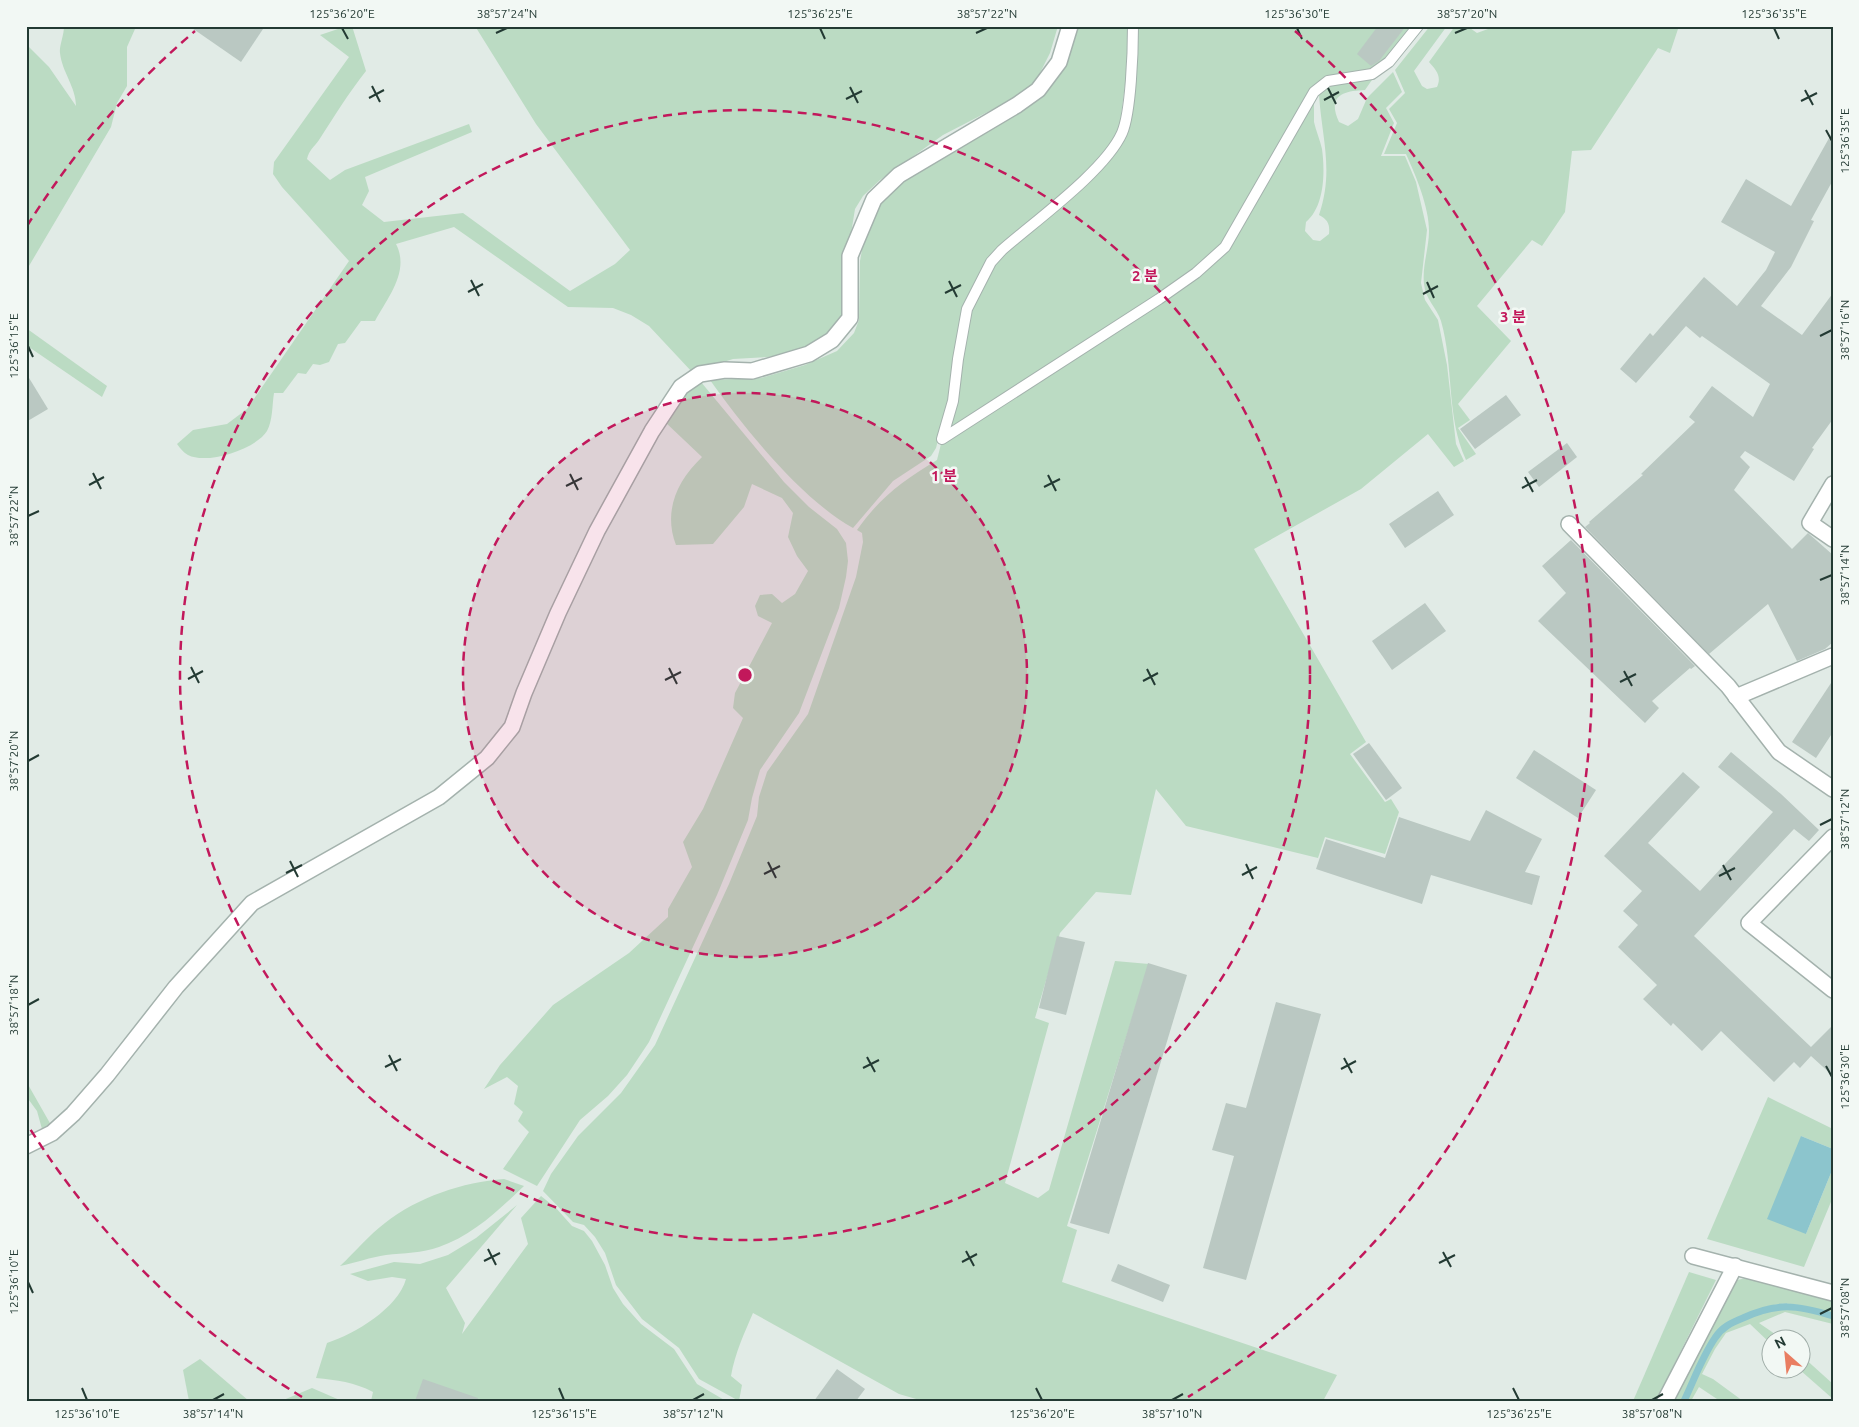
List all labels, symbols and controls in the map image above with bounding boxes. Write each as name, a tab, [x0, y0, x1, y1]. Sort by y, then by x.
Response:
text: 125°36'20"E	[309, 7, 375, 20]
text: 38°57'24"N	[477, 7, 537, 20]
text: 125°36'25"E	[787, 7, 853, 20]
text: 38°57'22"N	[957, 7, 1017, 20]
text: 125°36'30"E	[1264, 7, 1330, 20]
text: 38°57'20"N	[1437, 7, 1497, 20]
text: 125°36'35"E	[1741, 7, 1807, 20]
text: 125°36'35"E	[1838, 108, 1851, 174]
text: 2 분	[1132, 267, 1158, 284]
text: 38°57'16"N	[1838, 300, 1851, 360]
text: 3 분	[1500, 308, 1526, 325]
text: 125°36'15"E	[7, 313, 20, 379]
text: 1 분	[931, 467, 957, 484]
text: 38°57'22"N	[7, 486, 20, 546]
text: 38°57'14"N	[1838, 545, 1851, 605]
centre of rings	[736, 666, 754, 684]
text: 38°57'20"N	[7, 731, 20, 791]
text: 38°57'12"N	[1838, 789, 1851, 849]
text: 38°57'18"N	[7, 975, 20, 1035]
text: 125°36'30"E	[1838, 1044, 1851, 1110]
text: 125°36'10"E	[7, 1249, 20, 1315]
text: 38°57'08"N	[1838, 1278, 1851, 1338]
north arrow	[1762, 1330, 1812, 1380]
text: N	[1772, 1333, 1788, 1352]
text: 125°36'10"E	[54, 1407, 120, 1420]
text: 38°57'14"N	[183, 1407, 243, 1420]
text: 125°36'15"E	[531, 1407, 597, 1420]
text: 38°57'12"N	[663, 1407, 723, 1420]
text: 125°36'20"E	[1009, 1407, 1075, 1420]
text: 38°57'10"N	[1142, 1407, 1202, 1420]
text: 125°36'25"E	[1486, 1407, 1552, 1420]
text: 38°57'08"N	[1622, 1407, 1682, 1420]

